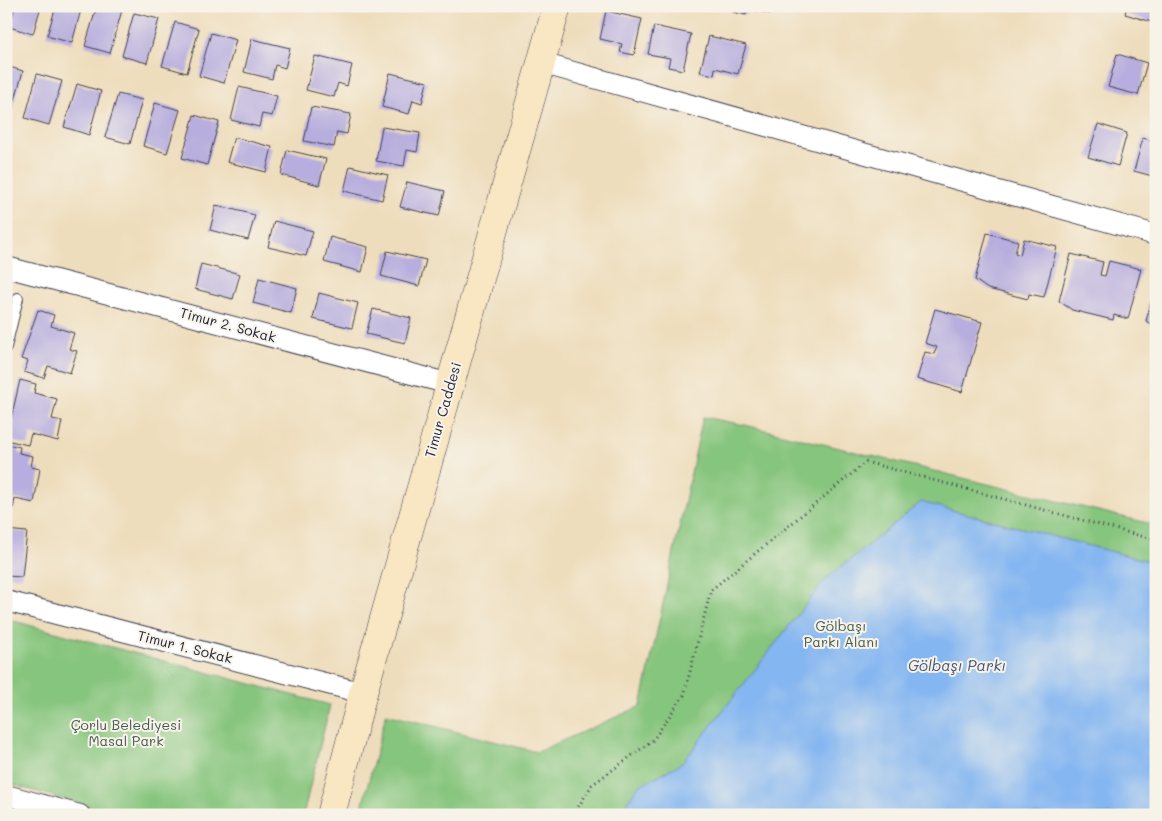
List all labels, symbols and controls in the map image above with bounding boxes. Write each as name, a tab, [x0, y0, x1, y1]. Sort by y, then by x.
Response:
street label: Timur 2. Sokak	[178, 303, 278, 346]
street label: Timur Caddesi	[420, 360, 465, 460]
park label: Gölbaşı Parkı Alanı	[804, 616, 878, 651]
street label: Timur 1. Sokak	[136, 626, 235, 667]
water label: Gölbaşı Parkı	[908, 655, 1006, 675]
park label: Çorlu Belediyesi Masal Park	[71, 715, 181, 750]

